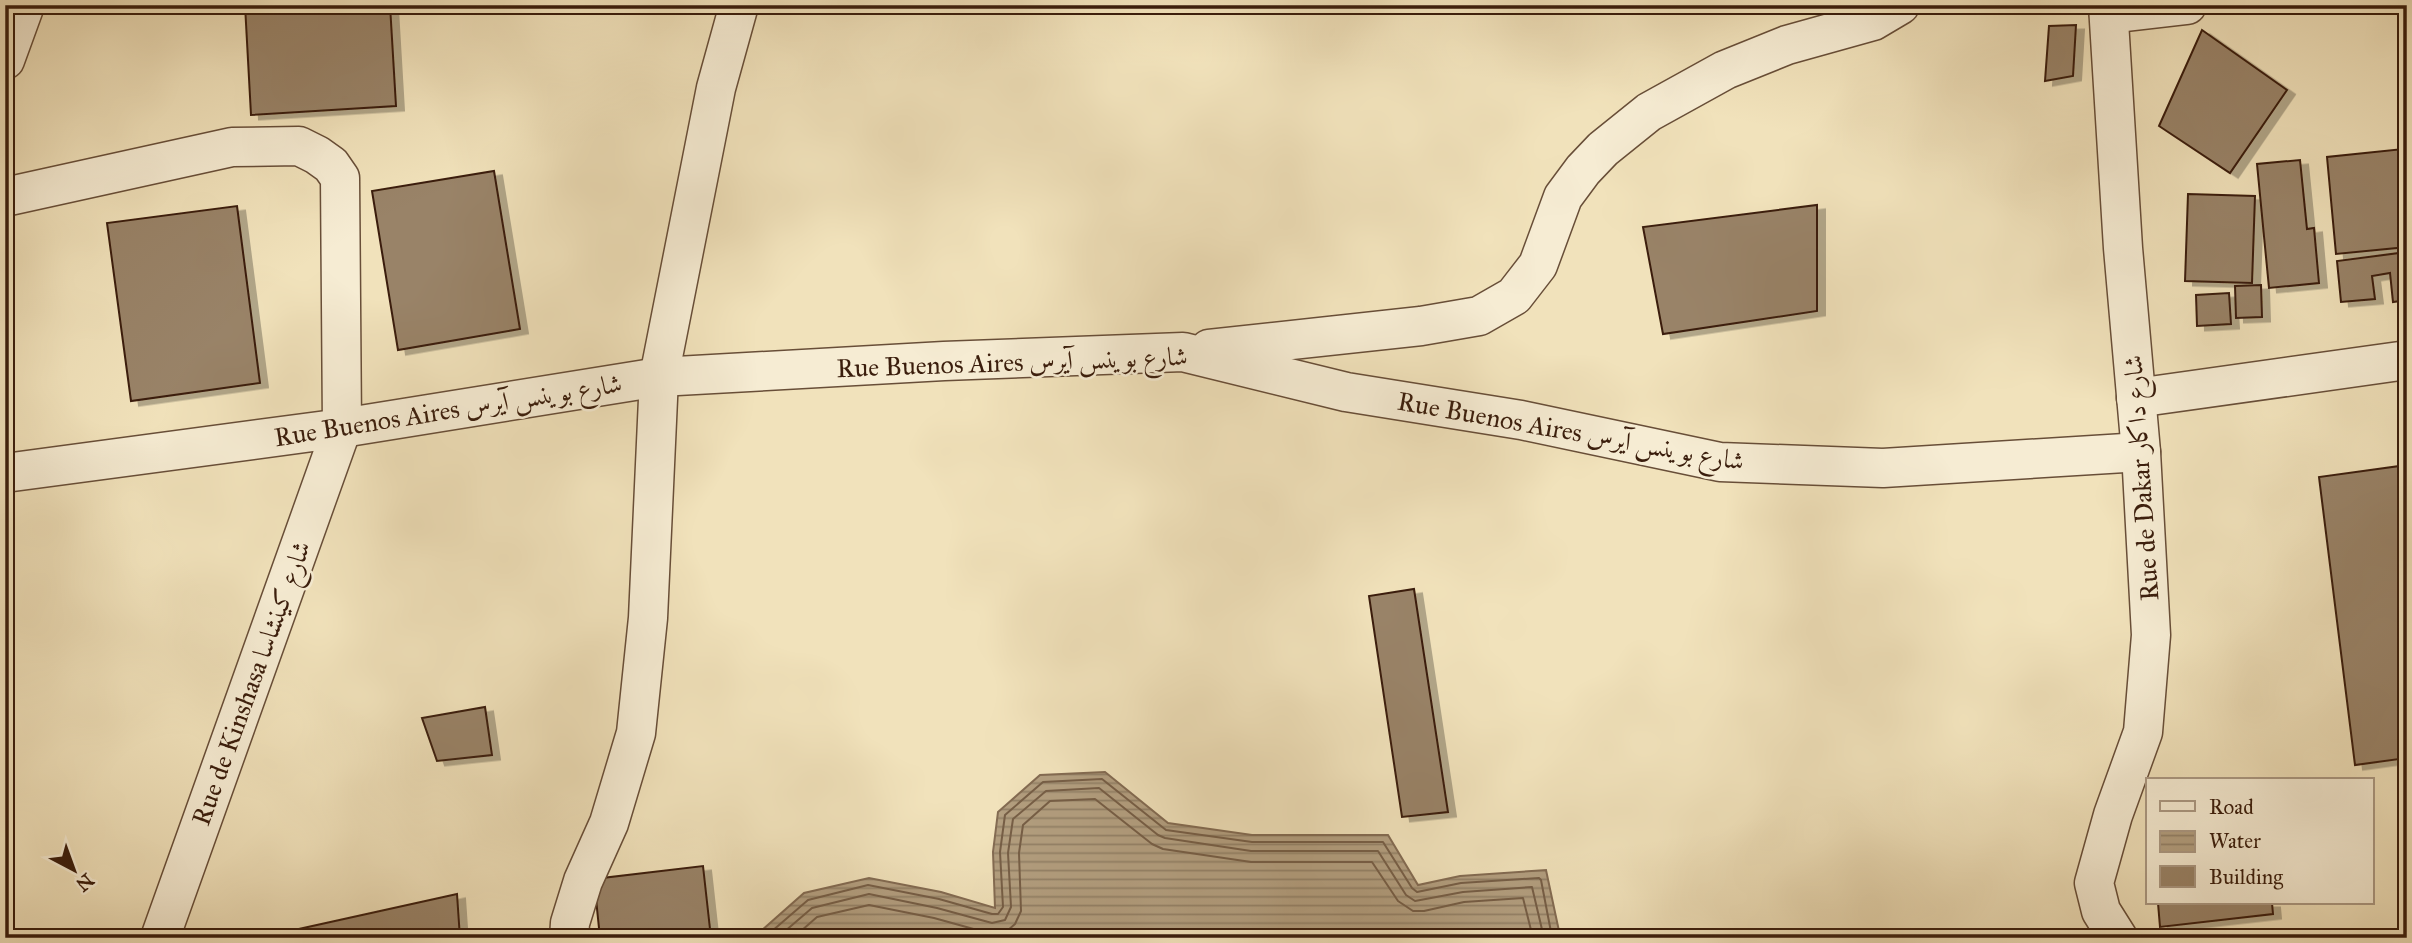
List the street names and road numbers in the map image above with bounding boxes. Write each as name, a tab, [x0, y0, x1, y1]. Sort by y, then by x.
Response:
street label: Rue Buenos Aires شارع بوينس آيرس	[836, 340, 1188, 390]
street label: Rue de Dakar شارع داكار	[2116, 354, 2172, 602]
street label: Rue Buenos Aires شارع بوينس آيرس	[272, 367, 625, 459]
street label: Rue Buenos Aires شارع بوينس آيرس	[1394, 385, 1747, 483]
street label: Rue de Kinshasa شارع كينشاسا	[185, 536, 323, 832]

